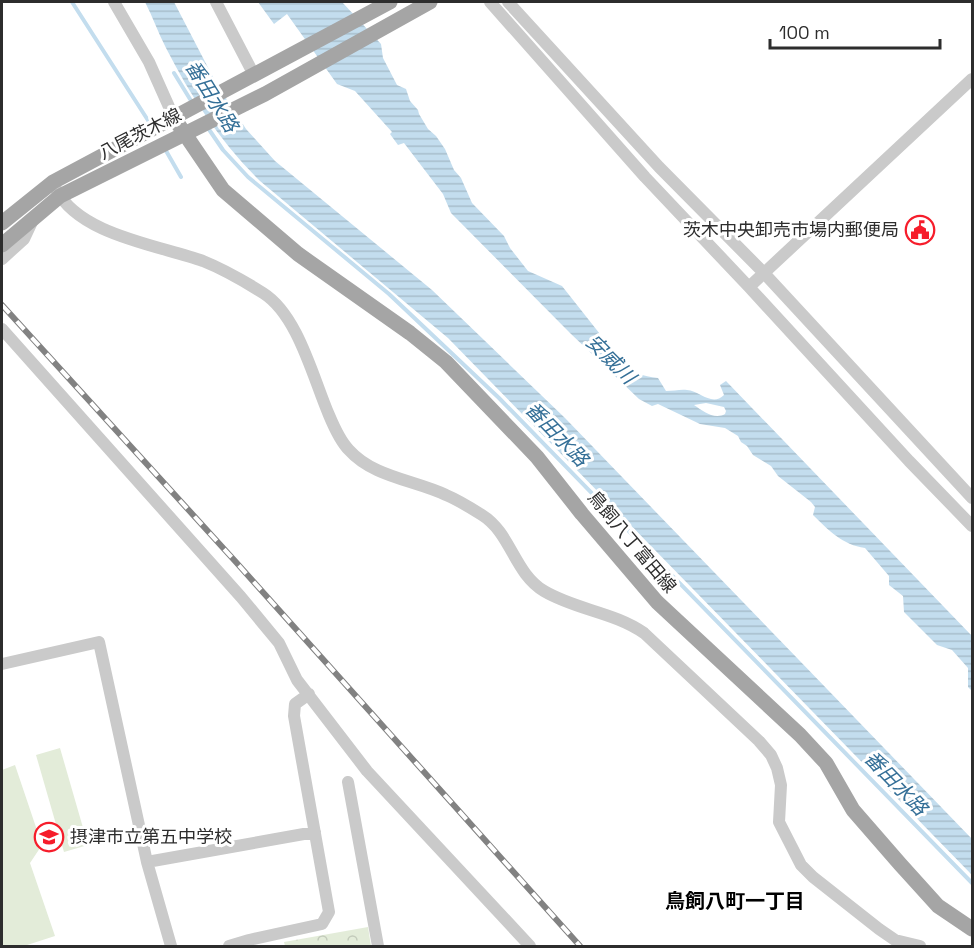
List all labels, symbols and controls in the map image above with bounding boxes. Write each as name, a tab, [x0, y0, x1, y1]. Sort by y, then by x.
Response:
scale bar	[770, 12, 940, 50]
text: 100 m	[779, 21, 830, 44]
water label: 番田水路	[180, 55, 245, 139]
street label: 八尾茨木線	[94, 103, 185, 164]
public building icon: 茨木中央卸売市場内郵便局	[904, 214, 936, 246]
place label: 茨木中央卸売市場内郵便局	[683, 218, 899, 241]
water label: 安威川	[581, 329, 643, 391]
water label: 番田水路	[520, 396, 596, 473]
street label: 鳥飼八丁富田線	[583, 486, 682, 597]
water label: 番田水路	[859, 745, 935, 822]
school or university icon: 摂津市立第五中学校	[33, 821, 65, 853]
place label: 摂津市立第五中学校	[70, 825, 232, 848]
district label: 鳥飼八町一丁目	[665, 888, 805, 914]

